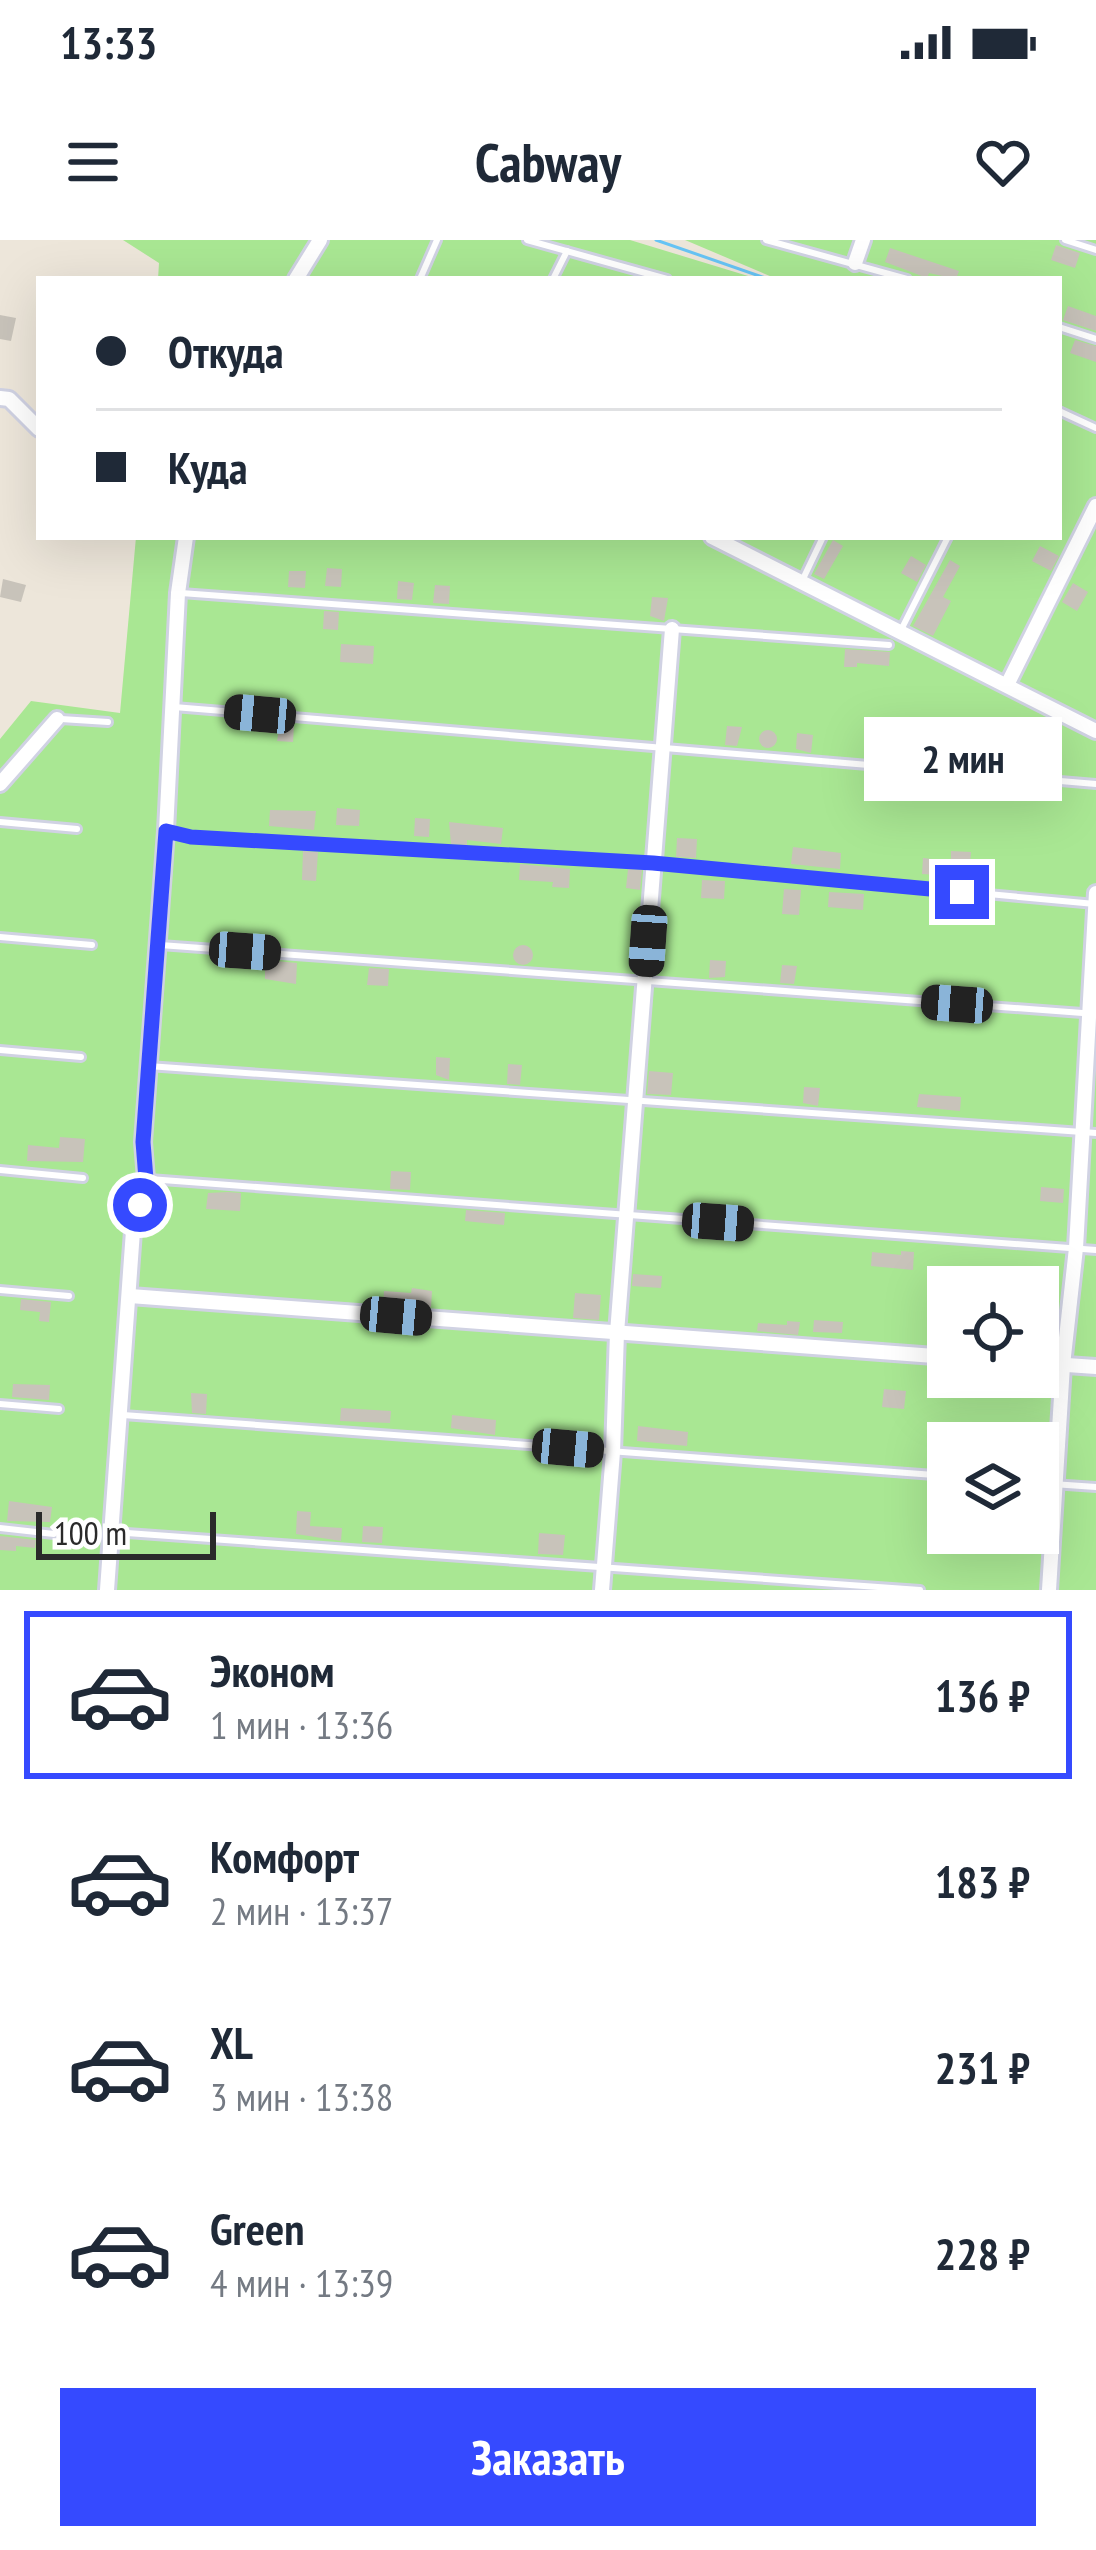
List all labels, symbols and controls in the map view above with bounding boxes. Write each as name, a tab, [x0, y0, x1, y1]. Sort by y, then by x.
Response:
text: 13:33	[60, 13, 157, 71]
text: Cabway	[475, 127, 621, 197]
icon: menu	[60, 129, 126, 195]
icon: heart	[970, 129, 1036, 195]
text: Откуда	[168, 322, 284, 380]
text: Куда	[168, 438, 247, 496]
car	[223, 693, 297, 735]
callout: 2 мин	[863, 718, 1061, 802]
text: 2 мин	[921, 733, 1005, 784]
route end	[935, 865, 989, 919]
car	[628, 904, 668, 978]
car	[208, 931, 282, 971]
car	[920, 984, 994, 1024]
route start	[113, 1178, 167, 1232]
car	[681, 1202, 755, 1242]
map controls	[927, 1266, 1059, 1554]
button: locate	[927, 1266, 1059, 1398]
car	[359, 1295, 433, 1337]
button: layers	[927, 1422, 1059, 1554]
car	[531, 1427, 605, 1469]
scale bar	[36, 1506, 216, 1559]
text: 100 m	[54, 1511, 127, 1554]
icon: car	[66, 1641, 174, 1749]
text: Эконом	[210, 1641, 334, 1699]
text: 136 ₽	[935, 1666, 1030, 1724]
text: 1 мин · 13:36	[210, 1699, 393, 1750]
icon: car	[66, 1827, 174, 1935]
text: Комфорт	[210, 1827, 359, 1885]
text: 183 ₽	[935, 1852, 1030, 1910]
text: 2 мин · 13:37	[210, 1885, 393, 1936]
icon: car	[66, 2013, 174, 2121]
text: XL	[210, 2013, 253, 2071]
text: 231 ₽	[935, 2038, 1030, 2096]
text: 3 мин · 13:38	[210, 2071, 393, 2122]
icon: car	[66, 2199, 174, 2307]
text: Green	[210, 2199, 305, 2257]
text: 228 ₽	[935, 2224, 1030, 2282]
text: 4 мин · 13:39	[210, 2257, 393, 2308]
button: Заказать	[60, 2388, 1036, 2526]

